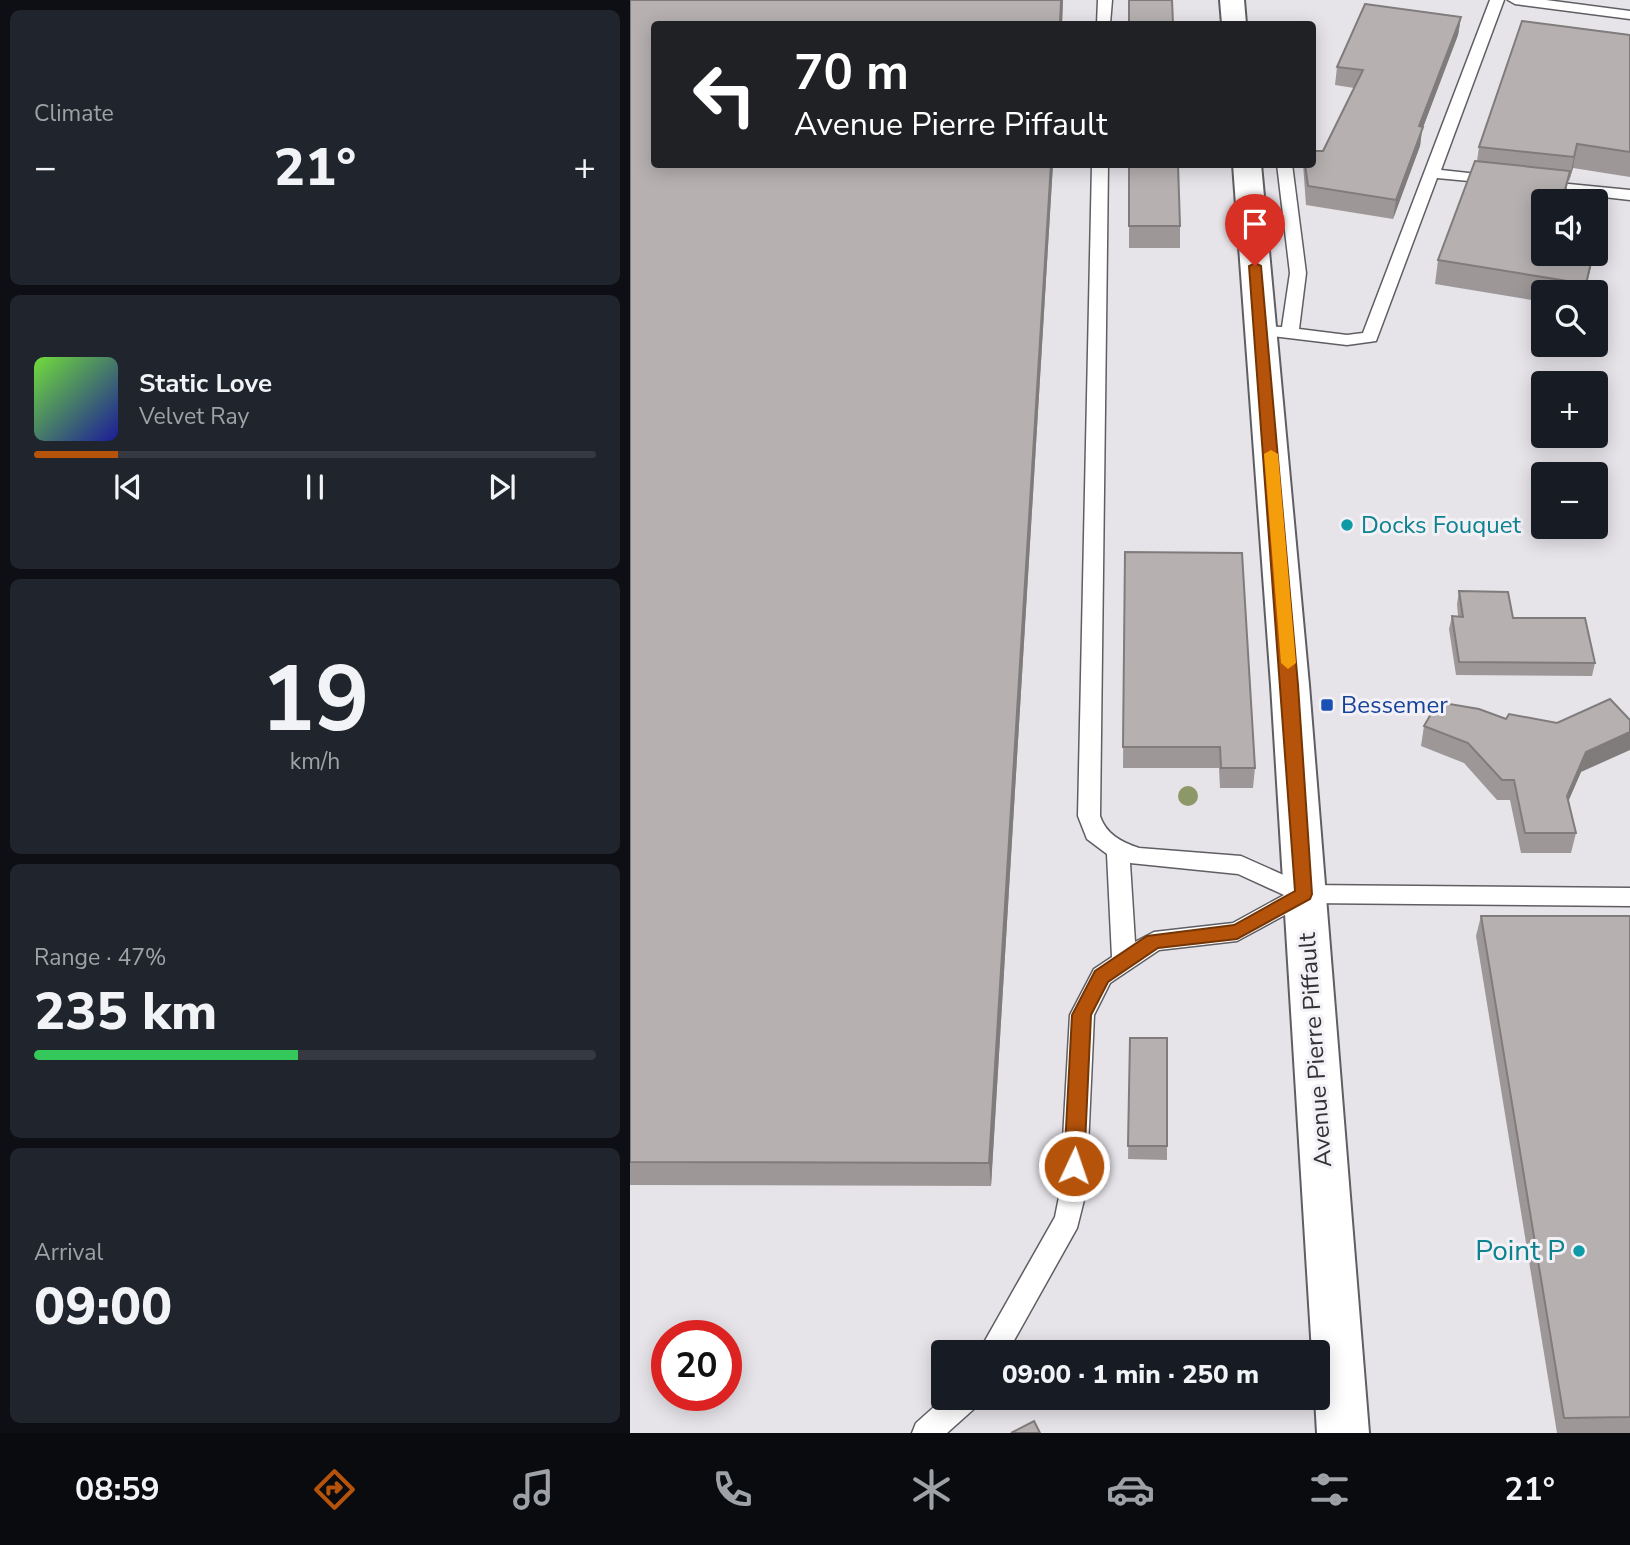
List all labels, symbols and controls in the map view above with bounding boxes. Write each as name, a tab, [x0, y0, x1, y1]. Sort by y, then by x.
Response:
text: 70 m	[794, 39, 909, 106]
icon: left	[679, 49, 770, 140]
text: Climate	[34, 98, 114, 129]
text: Avenue Pierre Piffault	[794, 103, 1107, 146]
text: 21°	[274, 132, 356, 203]
text: −	[34, 142, 57, 193]
text: +	[573, 142, 596, 193]
map controls	[1531, 189, 1608, 539]
button: sound	[1531, 189, 1608, 266]
pin	[1225, 194, 1285, 266]
icon: arrive	[1236, 205, 1274, 243]
button: search	[1531, 280, 1608, 357]
text: Static Love	[139, 366, 272, 401]
button: +	[1531, 371, 1608, 448]
text: Velvet Ray	[139, 401, 249, 432]
button: −	[1531, 462, 1608, 539]
icon: previous	[109, 468, 147, 506]
icon: pause	[296, 468, 334, 506]
icon: next	[483, 468, 521, 506]
place label: Docks Fouquet	[1361, 509, 1521, 541]
marker: Docks Fouquet	[1339, 517, 1355, 533]
text: 19	[260, 638, 370, 762]
place label: Bessemer	[1341, 689, 1448, 721]
marker: Bessemer	[1319, 697, 1335, 713]
text: km/h	[290, 746, 340, 777]
street label: Avenue Pierre Piffault	[1291, 931, 1339, 1168]
text: Range · 47%	[34, 942, 166, 973]
text: 235 km	[34, 976, 217, 1047]
position arrow	[1037, 1129, 1111, 1203]
place label: Point P	[1475, 1232, 1565, 1270]
text: Arrival	[34, 1237, 103, 1268]
marker: Point P	[1571, 1243, 1587, 1259]
text: 09:00	[34, 1271, 172, 1342]
speed limit sign: 20	[651, 1320, 742, 1411]
text: 09:00 · 1 min · 250 m	[1002, 1357, 1259, 1392]
icon: directions	[310, 1465, 359, 1514]
icon: music	[509, 1465, 558, 1514]
icon: phone	[708, 1465, 757, 1514]
icon: climate	[907, 1465, 956, 1514]
icon: car	[1106, 1465, 1155, 1514]
icon: filters	[1305, 1465, 1354, 1514]
text: 08:59	[75, 1468, 160, 1511]
text: 21°	[1504, 1468, 1555, 1511]

